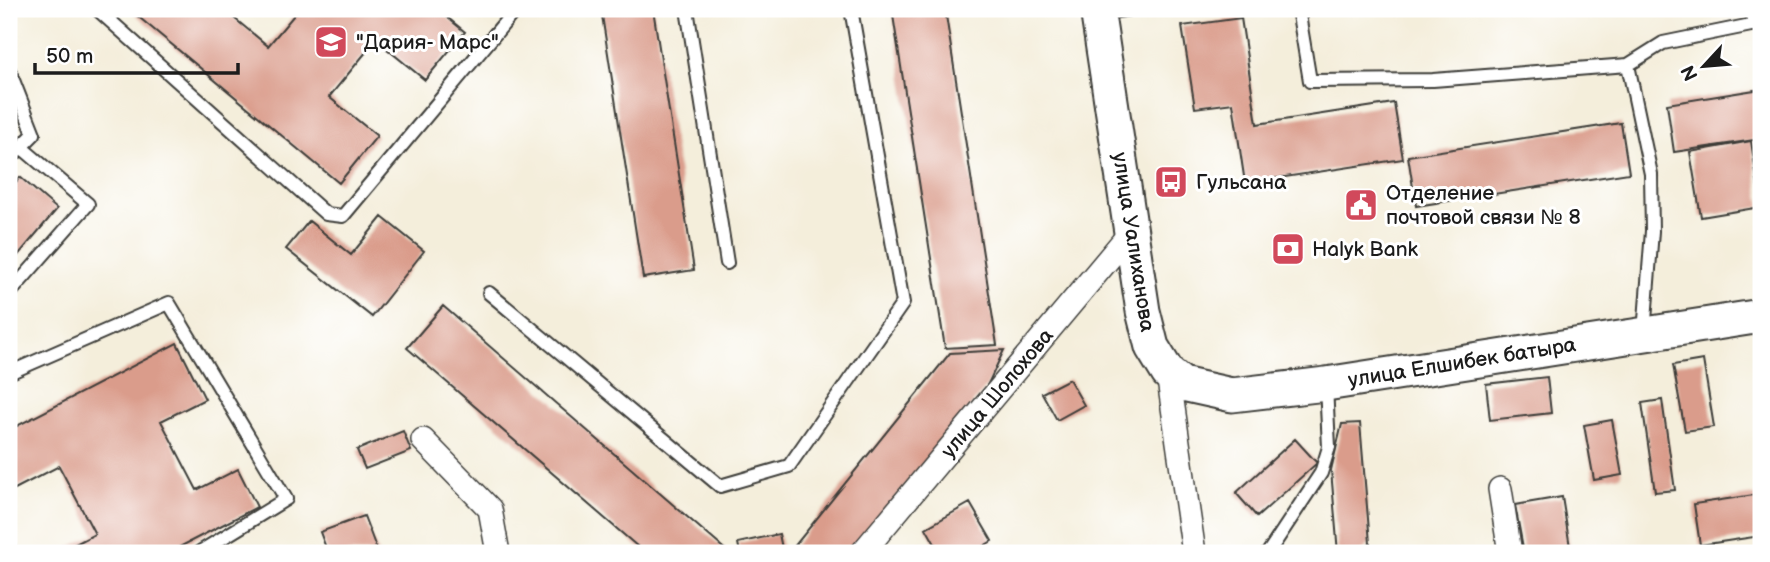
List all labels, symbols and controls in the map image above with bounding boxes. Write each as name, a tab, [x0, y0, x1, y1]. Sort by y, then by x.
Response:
school or university icon: "Дария- Марс"	[312, 23, 350, 61]
place label: "Дария- Марс"	[356, 30, 499, 55]
scale bar	[35, 32, 238, 76]
north arrow	[1668, 32, 1738, 102]
text: 50 m	[46, 44, 93, 69]
text: N	[1677, 61, 1704, 84]
street label: улица Уалиханова	[1107, 150, 1160, 334]
bus stop icon: Гульсана	[1152, 163, 1190, 201]
place label: Гульсана	[1196, 170, 1287, 195]
place label: Отделение почтовой связи № 8	[1386, 181, 1581, 230]
public building icon: Отделение почтовой связи № 8	[1342, 186, 1380, 224]
bank icon: Halyk Bank	[1269, 230, 1307, 268]
place label: Halyk Bank	[1312, 237, 1418, 262]
street label: улица Шолохова	[936, 323, 1059, 463]
street label: улица Елшибек батыра	[1346, 332, 1578, 393]

